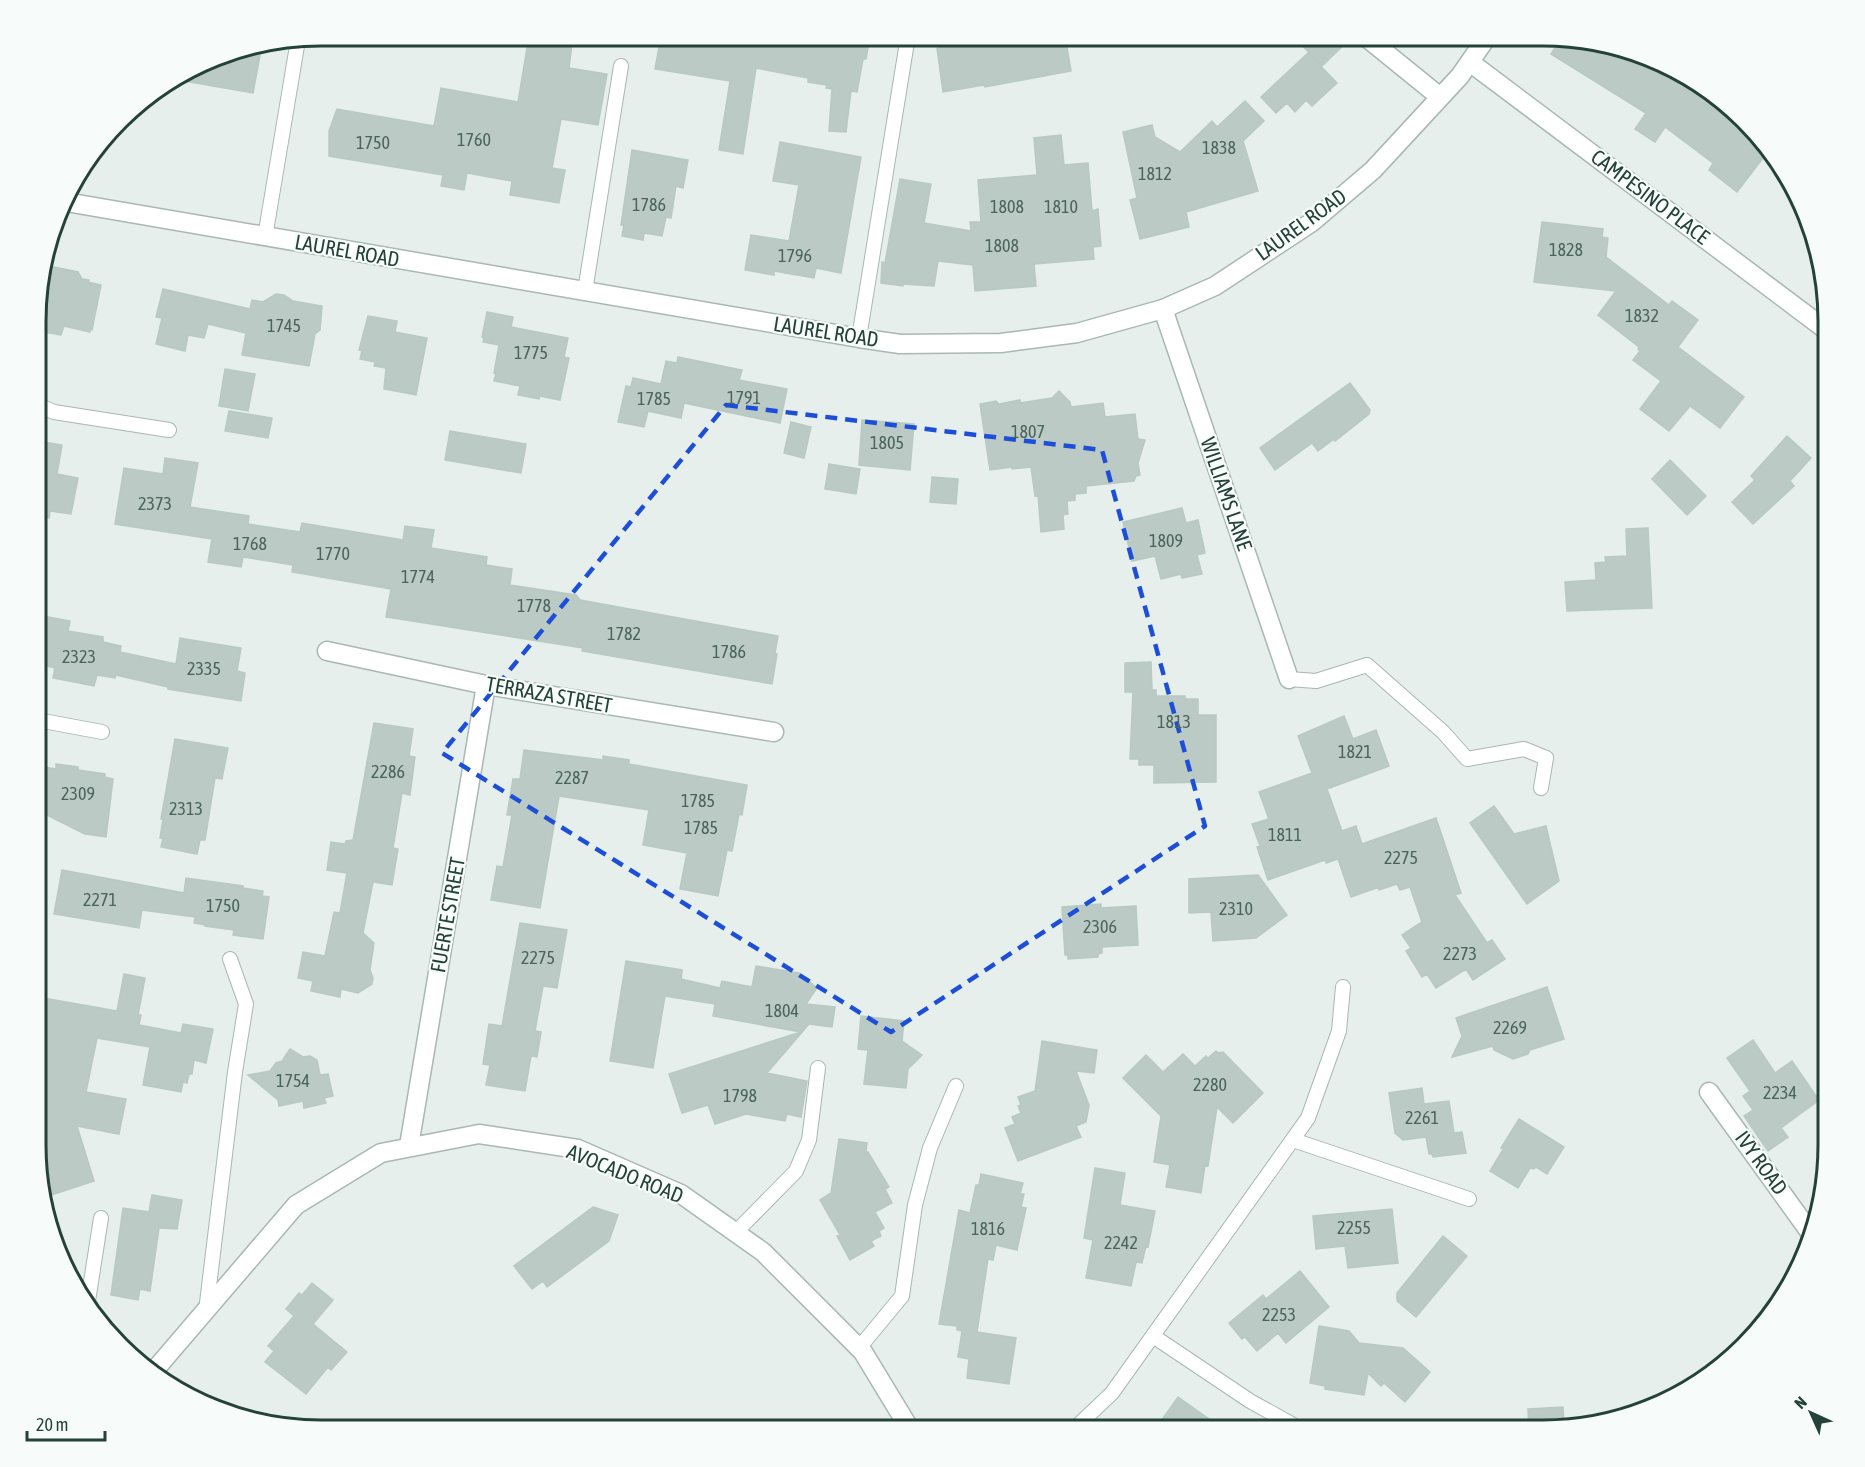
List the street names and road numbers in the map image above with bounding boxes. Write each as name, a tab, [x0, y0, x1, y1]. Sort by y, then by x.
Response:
street label: CAMPESINO PLACE	[1587, 144, 1715, 249]
street label: LAUREL ROAD	[1251, 183, 1350, 265]
street label: LAUREL ROAD	[293, 229, 401, 271]
street label: LAUREL ROAD	[772, 311, 880, 351]
street label: WILLIAMS LANE	[1196, 434, 1258, 553]
street label: TERRAZA STREET	[484, 671, 614, 717]
street label: FUERTE STREET	[425, 855, 469, 975]
street label: IVY ROAD	[1731, 1126, 1793, 1199]
street label: AVOCADO ROAD	[564, 1139, 687, 1207]

